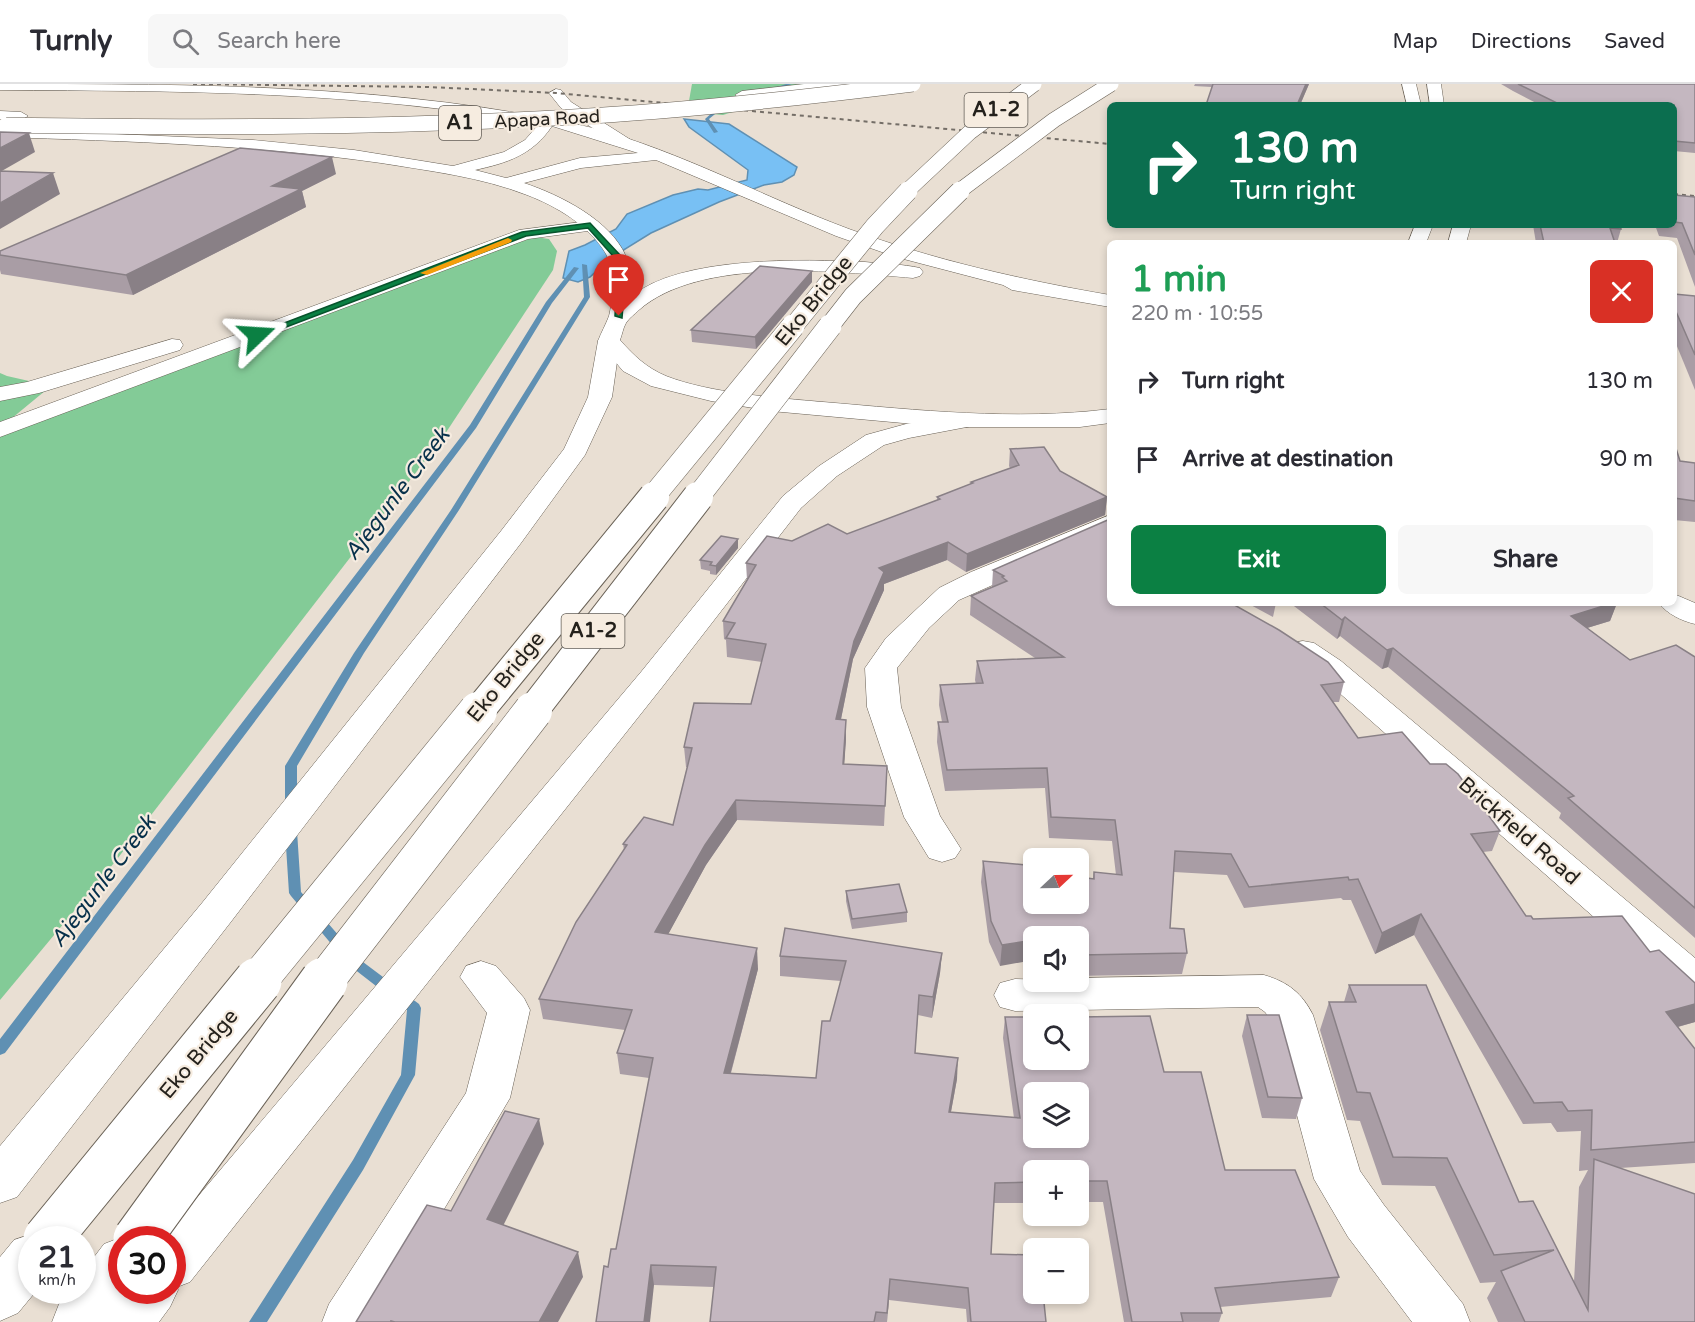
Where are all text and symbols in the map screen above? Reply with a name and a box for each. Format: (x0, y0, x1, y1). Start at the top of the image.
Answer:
search box (148, 14, 568, 68)
text: Turnly (30, 24, 112, 58)
icon: search (169, 25, 202, 58)
text: Search here (217, 28, 341, 54)
text: Map (1392, 29, 1438, 54)
text: Directions (1471, 29, 1571, 54)
text: Saved (1604, 29, 1665, 54)
road number: A1-2 (964, 93, 1028, 127)
street label: Apapa Road (493, 105, 601, 133)
road number: A1 (439, 106, 481, 140)
text: 130 m (1230, 123, 1359, 174)
icon: right (1131, 126, 1209, 204)
text: Turn right (1230, 174, 1356, 207)
street label: Eko Bridge (770, 251, 858, 351)
pin (593, 254, 644, 316)
text: 1 min (1131, 258, 1227, 301)
button: close (1590, 260, 1653, 323)
icon: arrive (602, 263, 635, 296)
text: 220 m · 10:55 (1131, 302, 1263, 326)
position arrow (225, 303, 289, 367)
icon: right (1131, 365, 1164, 398)
text: Turn right (1182, 368, 1284, 394)
text: 130 m (1586, 368, 1653, 394)
water label: Ajegunle Creek (339, 421, 456, 565)
icon: arrive (1131, 443, 1164, 476)
text: Arrive at destination (1182, 446, 1393, 472)
text: 90 m (1599, 446, 1653, 472)
button: Exit (1131, 525, 1386, 594)
button: Share (1398, 525, 1653, 594)
road number: A1-2 (562, 614, 624, 648)
street label: Eko Bridge (462, 627, 550, 727)
street label: Brickfield Road (1453, 772, 1585, 890)
water label: Ajegunle Creek (45, 808, 162, 952)
north arrow (1023, 848, 1089, 914)
map controls (1023, 848, 1089, 1304)
button: sound (1023, 926, 1089, 992)
street label: Eko Bridge (154, 1004, 244, 1104)
button: search (1023, 1004, 1089, 1070)
button: layers (1023, 1082, 1089, 1148)
button: + (1023, 1160, 1089, 1226)
speed limit sign: 30 (108, 1226, 186, 1304)
button: − (1023, 1238, 1089, 1304)
text: 21 (38, 1239, 76, 1276)
text: km/h (38, 1271, 76, 1289)

